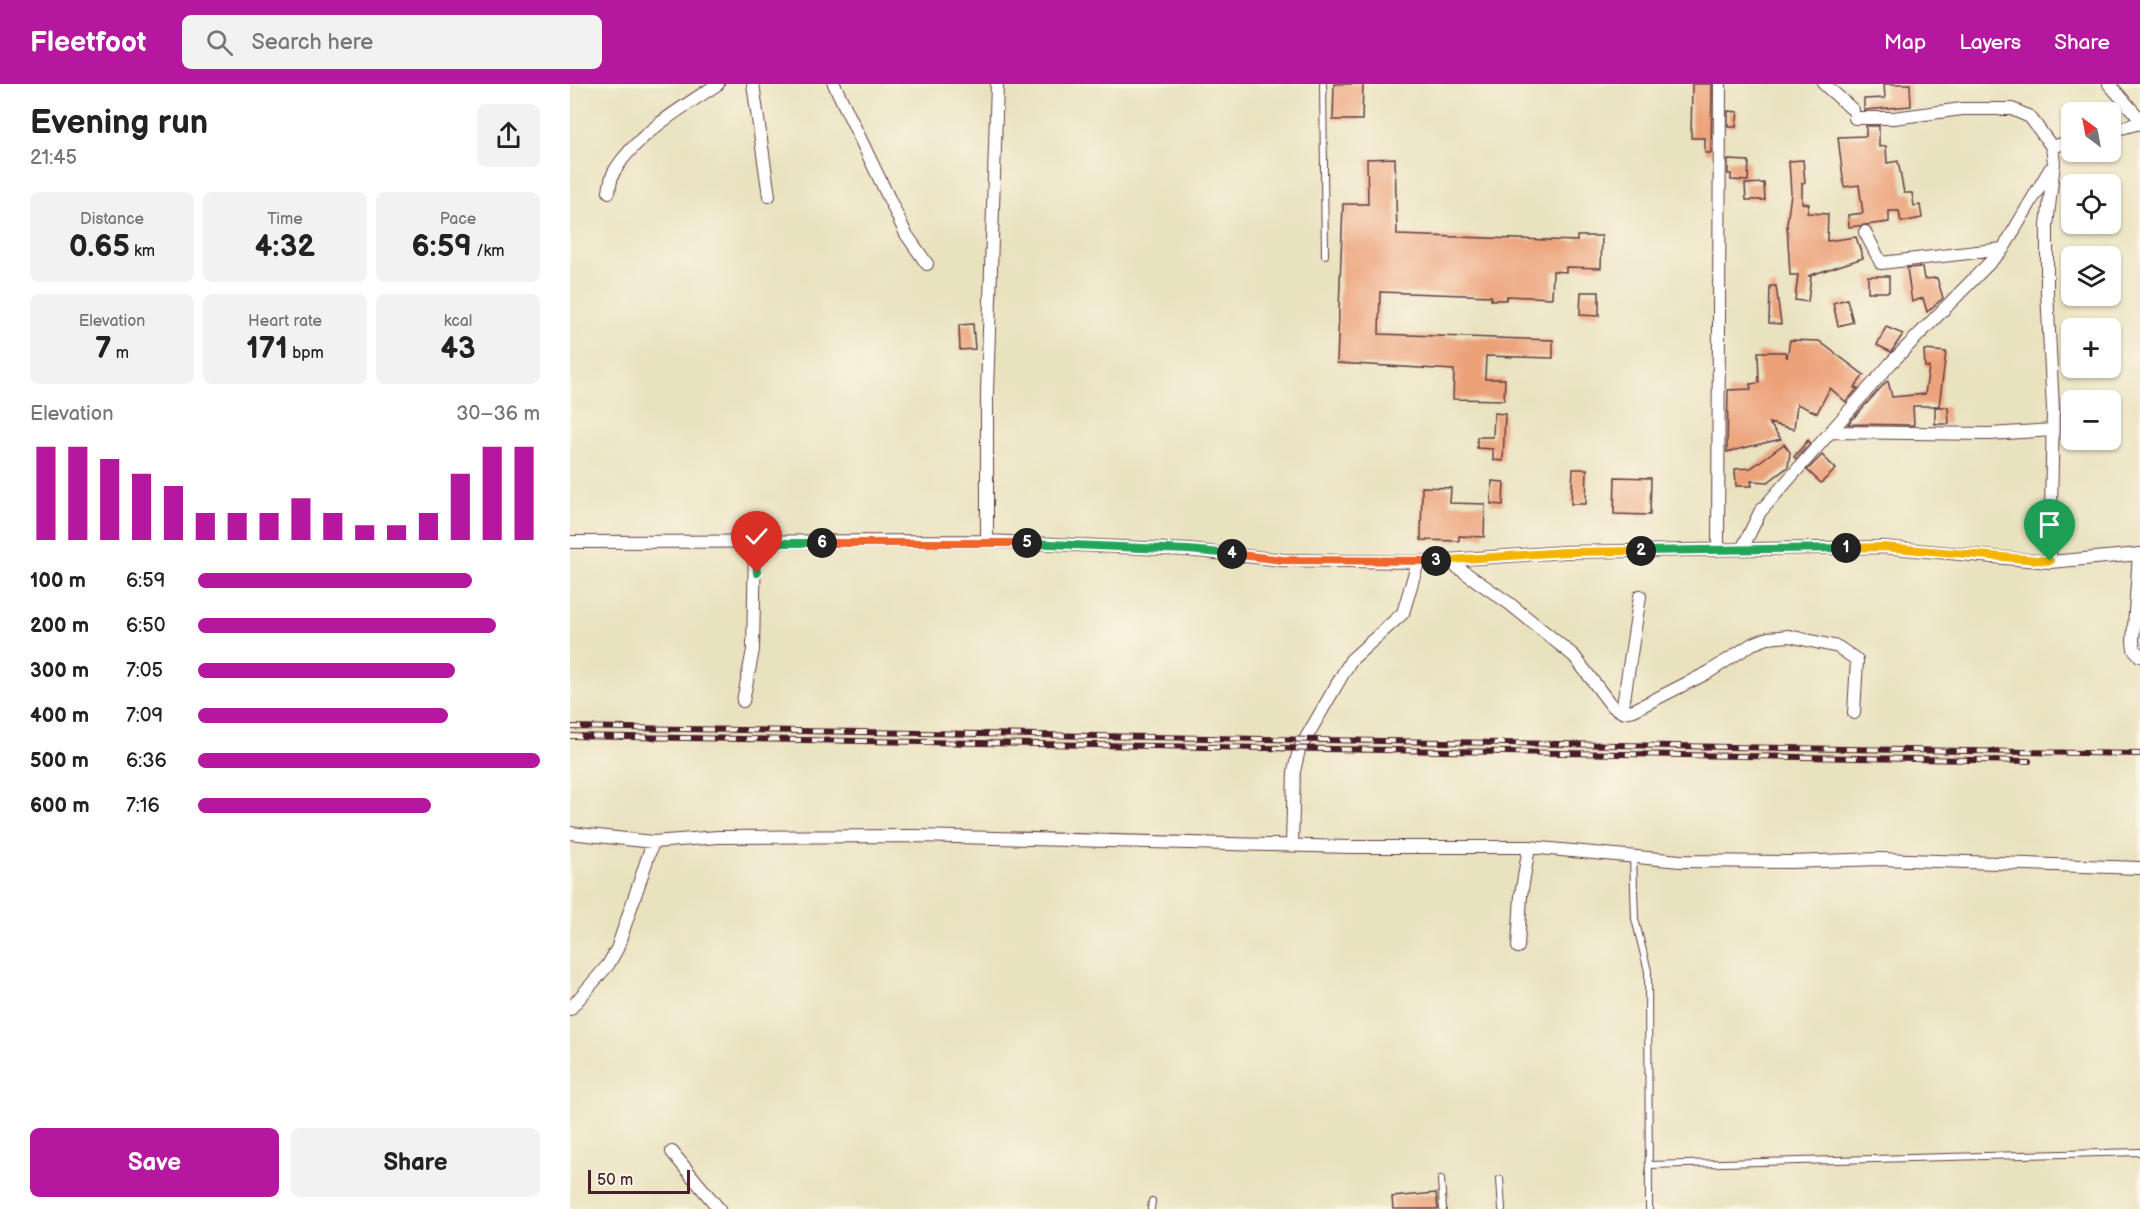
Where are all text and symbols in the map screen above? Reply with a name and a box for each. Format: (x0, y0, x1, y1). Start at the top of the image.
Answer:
search box (182, 15, 602, 69)
text: Fleetfoot (30, 26, 146, 59)
icon: search (203, 26, 236, 59)
text: Search here (251, 29, 373, 56)
text: Map (1884, 30, 1926, 55)
text: Layers (1959, 30, 2021, 55)
text: Share (2054, 30, 2110, 55)
north arrow (2061, 102, 2121, 162)
map controls (2061, 102, 2121, 450)
text: Evening run (30, 103, 208, 143)
button: share (477, 104, 540, 167)
text: 21:45 (30, 146, 77, 170)
button: locate (2061, 174, 2121, 234)
text: Distance (80, 210, 144, 229)
text: Time (267, 210, 303, 229)
text: Pace (440, 210, 476, 229)
text: 0.65 (69, 229, 130, 265)
text: 4:32 (255, 229, 315, 265)
text: 6:59 (412, 229, 472, 265)
text: km (130, 242, 155, 261)
text: /km (472, 242, 504, 261)
button: layers (2061, 246, 2121, 306)
text: Elevation (79, 312, 145, 331)
text: Heart rate (248, 312, 322, 331)
text: kcal (444, 312, 472, 331)
button: + (2061, 318, 2121, 378)
text: 7 (95, 331, 112, 367)
text: 171 (246, 331, 288, 367)
text: 43 (440, 331, 476, 367)
text: m (112, 344, 129, 363)
text: bpm (288, 344, 324, 363)
button: − (2061, 390, 2121, 450)
text: Elevation (30, 402, 113, 426)
text: 30–36 m (456, 402, 540, 426)
pin (2024, 499, 2075, 561)
icon: arrive (2033, 508, 2066, 541)
pin (731, 511, 782, 573)
icon: check (740, 520, 773, 553)
pin: 6 (807, 528, 837, 558)
pin: 5 (1012, 528, 1042, 558)
text: 6 (817, 533, 827, 552)
text: 5 (1022, 533, 1032, 552)
pin: 1 (1831, 533, 1861, 563)
pin: 2 (1626, 536, 1656, 566)
text: 1 (1843, 538, 1849, 557)
pin: 4 (1217, 539, 1247, 569)
text: 2 (1636, 541, 1646, 560)
text: 4 (1227, 544, 1237, 563)
pin: 3 (1421, 546, 1451, 576)
text: 3 (1431, 551, 1441, 570)
text: 100 m (30, 569, 86, 593)
text: 6:59 (126, 569, 165, 593)
text: 200 m (30, 614, 89, 638)
text: 6:50 (126, 614, 165, 638)
text: 300 m (30, 659, 89, 683)
text: 7:05 (126, 659, 163, 683)
text: 400 m (30, 704, 89, 728)
text: 7:09 (126, 704, 163, 728)
text: 500 m (30, 749, 89, 773)
text: 6:36 (126, 749, 167, 773)
text: 600 m (30, 794, 90, 818)
text: 7:16 (126, 794, 160, 818)
button: Save (30, 1128, 279, 1197)
button: Share (291, 1128, 540, 1197)
scale bar (588, 1167, 690, 1194)
text: 50 m (597, 1171, 633, 1190)

